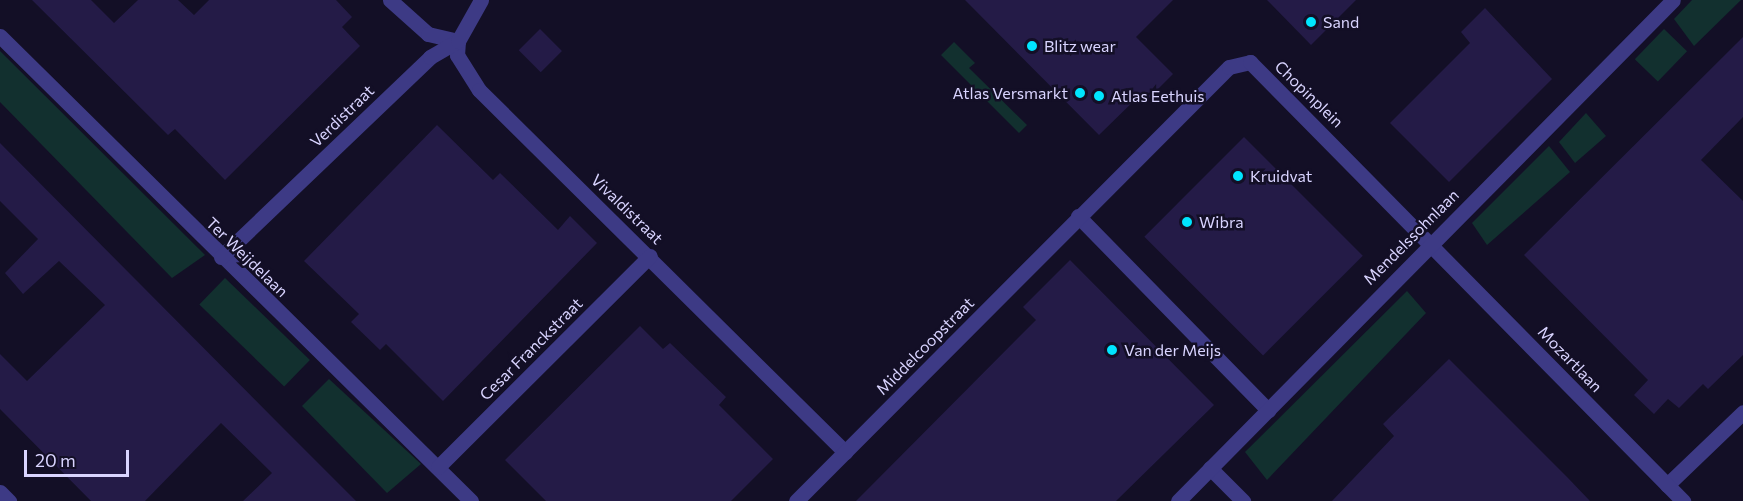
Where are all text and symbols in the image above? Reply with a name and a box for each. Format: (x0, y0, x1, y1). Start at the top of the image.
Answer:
place label: Sand (1323, 12, 1359, 32)
marker: Sand (1304, 15, 1318, 29)
place label: Blitz wear (1044, 36, 1116, 56)
marker: Blitz wear (1025, 39, 1039, 53)
street label: Chopinplein (1271, 57, 1347, 131)
street label: Verdistraat (306, 81, 378, 151)
place label: Atlas Versmarkt (953, 83, 1068, 103)
marker: Atlas Versmarkt (1073, 86, 1087, 100)
place label: Atlas Eethuis (1111, 86, 1205, 106)
marker: Atlas Eethuis (1092, 89, 1106, 103)
place label: Kruidvat (1250, 166, 1312, 186)
marker: Kruidvat (1231, 169, 1245, 183)
street label: Vivaldistraat (587, 170, 667, 248)
street label: Mendelssohnlaan (1359, 185, 1463, 289)
place label: Wibra (1199, 212, 1243, 232)
street label: Ter Weijdelaan (202, 213, 292, 301)
marker: Wibra (1180, 215, 1194, 229)
street label: Middelcoopstraat (872, 293, 978, 399)
street label: Cesar Franckstraat (476, 294, 586, 404)
street label: Mozartlaan (1534, 322, 1606, 396)
place label: Van der Meijs (1124, 340, 1221, 360)
marker: Van der Meijs (1105, 343, 1119, 357)
scale bar (27, 438, 132, 476)
text: 20 m (35, 449, 76, 471)

